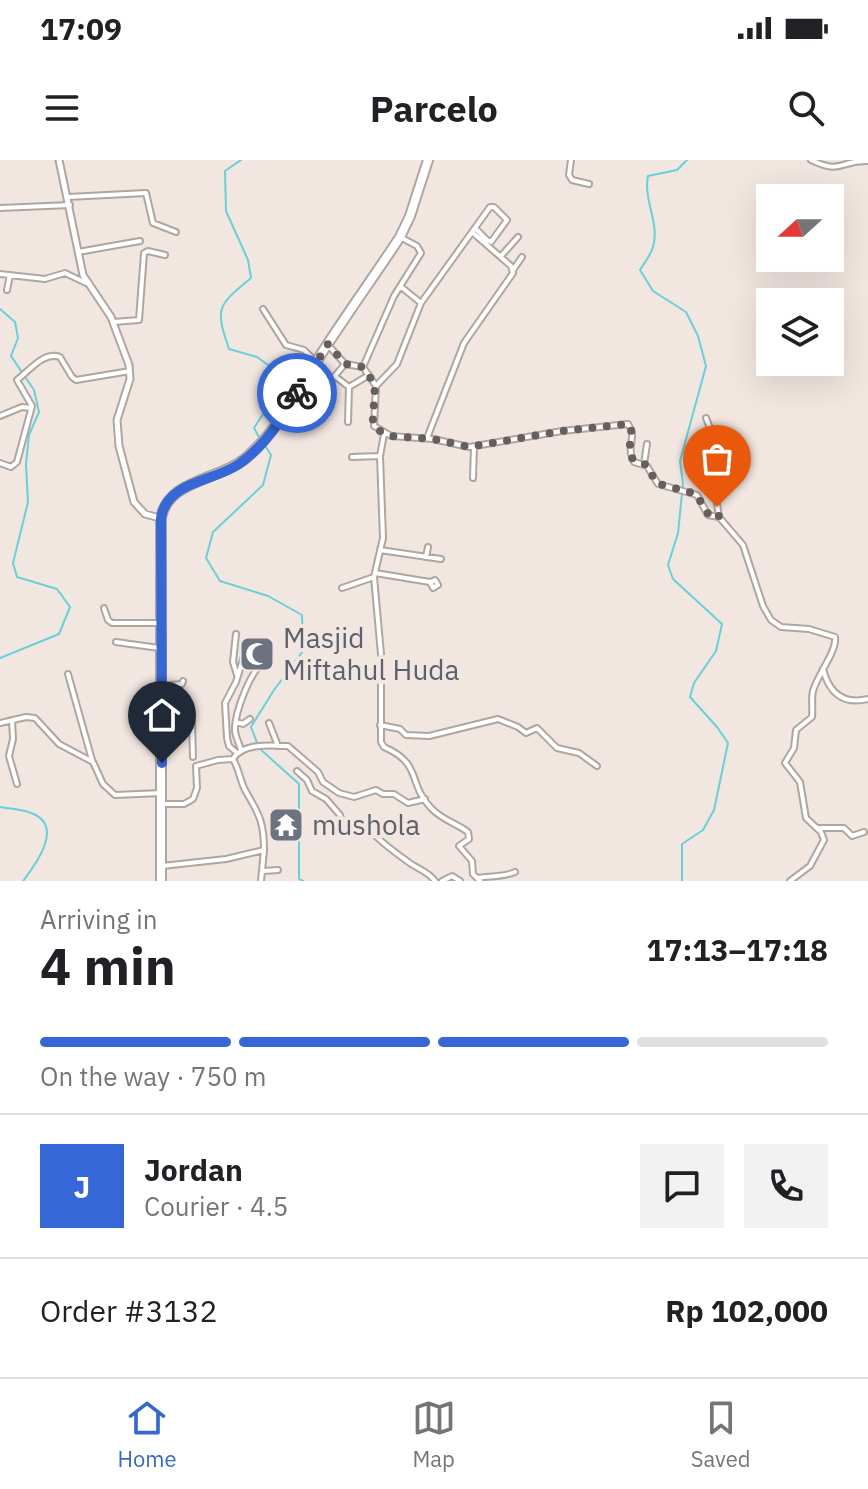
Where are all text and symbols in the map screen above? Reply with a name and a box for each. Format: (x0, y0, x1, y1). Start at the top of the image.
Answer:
text: 17:09 (40, 9, 122, 48)
text: Parcelo (370, 85, 498, 132)
icon: menu (40, 86, 84, 130)
icon: search (784, 86, 828, 130)
north arrow (756, 184, 844, 272)
map controls (756, 184, 844, 376)
button: layers (756, 288, 844, 376)
courier (257, 353, 337, 433)
icon: bike (275, 371, 319, 415)
pin (683, 425, 751, 507)
icon: bag (695, 437, 739, 481)
place label: Masjid Miftahul Huda (283, 619, 460, 688)
mosque icon: Masjid Miftahul Huda (238, 635, 276, 673)
pin (128, 681, 196, 763)
icon: home (140, 693, 184, 737)
temple icon: mushola (267, 806, 305, 844)
place label: mushola (312, 806, 420, 843)
text: Arriving in (40, 902, 157, 936)
text: 17:13–17:18 (647, 930, 828, 969)
text: 4 min (40, 932, 176, 999)
text: On the way · 750 m (40, 1059, 266, 1093)
button: chat (640, 1144, 724, 1228)
button: phone (744, 1144, 828, 1228)
text: Jordan (144, 1150, 243, 1189)
text: J (74, 1167, 90, 1206)
text: Courier · 4.5 (144, 1189, 288, 1223)
text: Order #3132 (40, 1291, 217, 1330)
text: Rp 102,000 (665, 1291, 828, 1330)
tab: Home (117, 1396, 177, 1473)
tab: Map (412, 1396, 456, 1473)
tab: Saved (691, 1396, 750, 1473)

